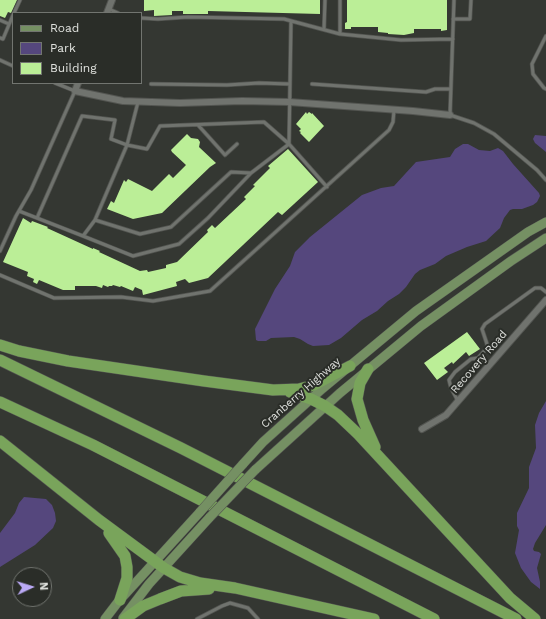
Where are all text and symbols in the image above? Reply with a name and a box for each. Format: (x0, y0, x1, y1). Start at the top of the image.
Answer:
legend (12, 12, 142, 84)
text: Road (50, 21, 79, 35)
text: Park (50, 41, 76, 55)
text: Building (50, 61, 97, 75)
street label: Recovery Road (448, 328, 510, 396)
street label: Cranberry Highway (259, 355, 343, 431)
north arrow (12, 567, 52, 607)
text: N (37, 582, 50, 591)

